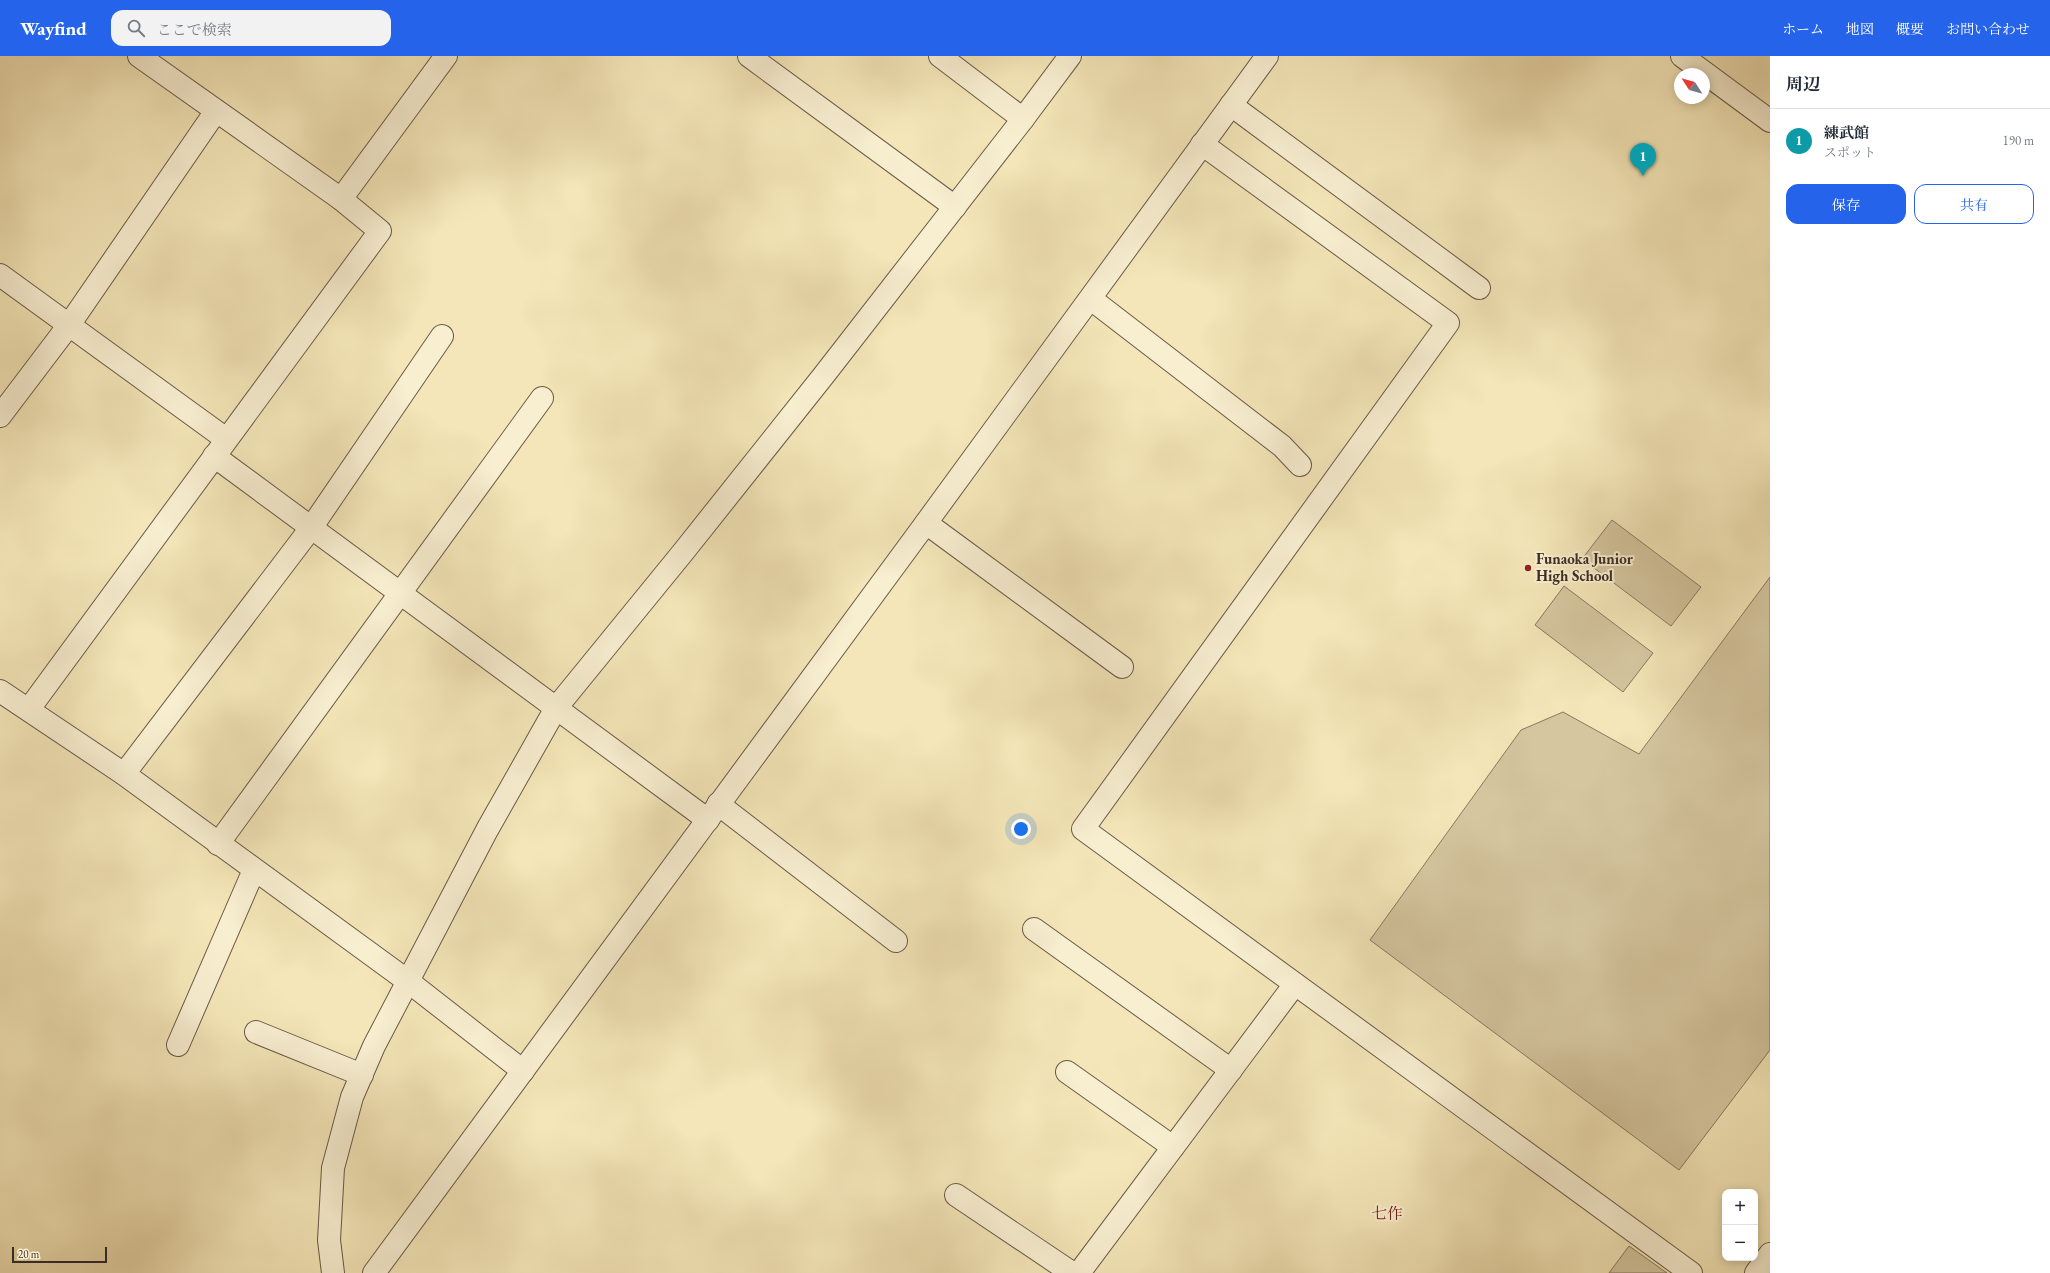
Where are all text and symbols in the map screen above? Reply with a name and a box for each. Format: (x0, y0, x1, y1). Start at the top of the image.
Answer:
search box (111, 10, 391, 46)
text: Wayfind (20, 16, 87, 41)
icon: search (125, 17, 147, 39)
text: ここで検索 (157, 20, 232, 39)
text: ホーム (1782, 20, 1824, 38)
text: 地図 (1846, 20, 1874, 38)
text: 概要 (1896, 20, 1924, 38)
text: お問い合わせ (1946, 20, 2030, 38)
north arrow (1674, 68, 1710, 104)
text: 周辺 (1786, 73, 1820, 95)
text: 練武館 (1824, 123, 1869, 142)
text: 1 (1796, 132, 1802, 149)
text: 190 m (2003, 132, 2034, 149)
pin: 1 (1630, 143, 1656, 176)
text: スポット (1824, 144, 1876, 161)
button: 保存 (1786, 184, 1906, 224)
button: 共有 (1914, 184, 2034, 224)
place label: Funaoka Junior High School (1536, 549, 1634, 585)
marker: Funaoka Junior High School (1523, 563, 1533, 573)
your location (1011, 819, 1031, 839)
map controls (1722, 1189, 1758, 1261)
button: + (1722, 1189, 1758, 1225)
district label: 七作 (1371, 1203, 1403, 1224)
button: − (1722, 1225, 1758, 1261)
scale bar (12, 1245, 107, 1264)
text: 20 m (18, 1247, 39, 1261)

